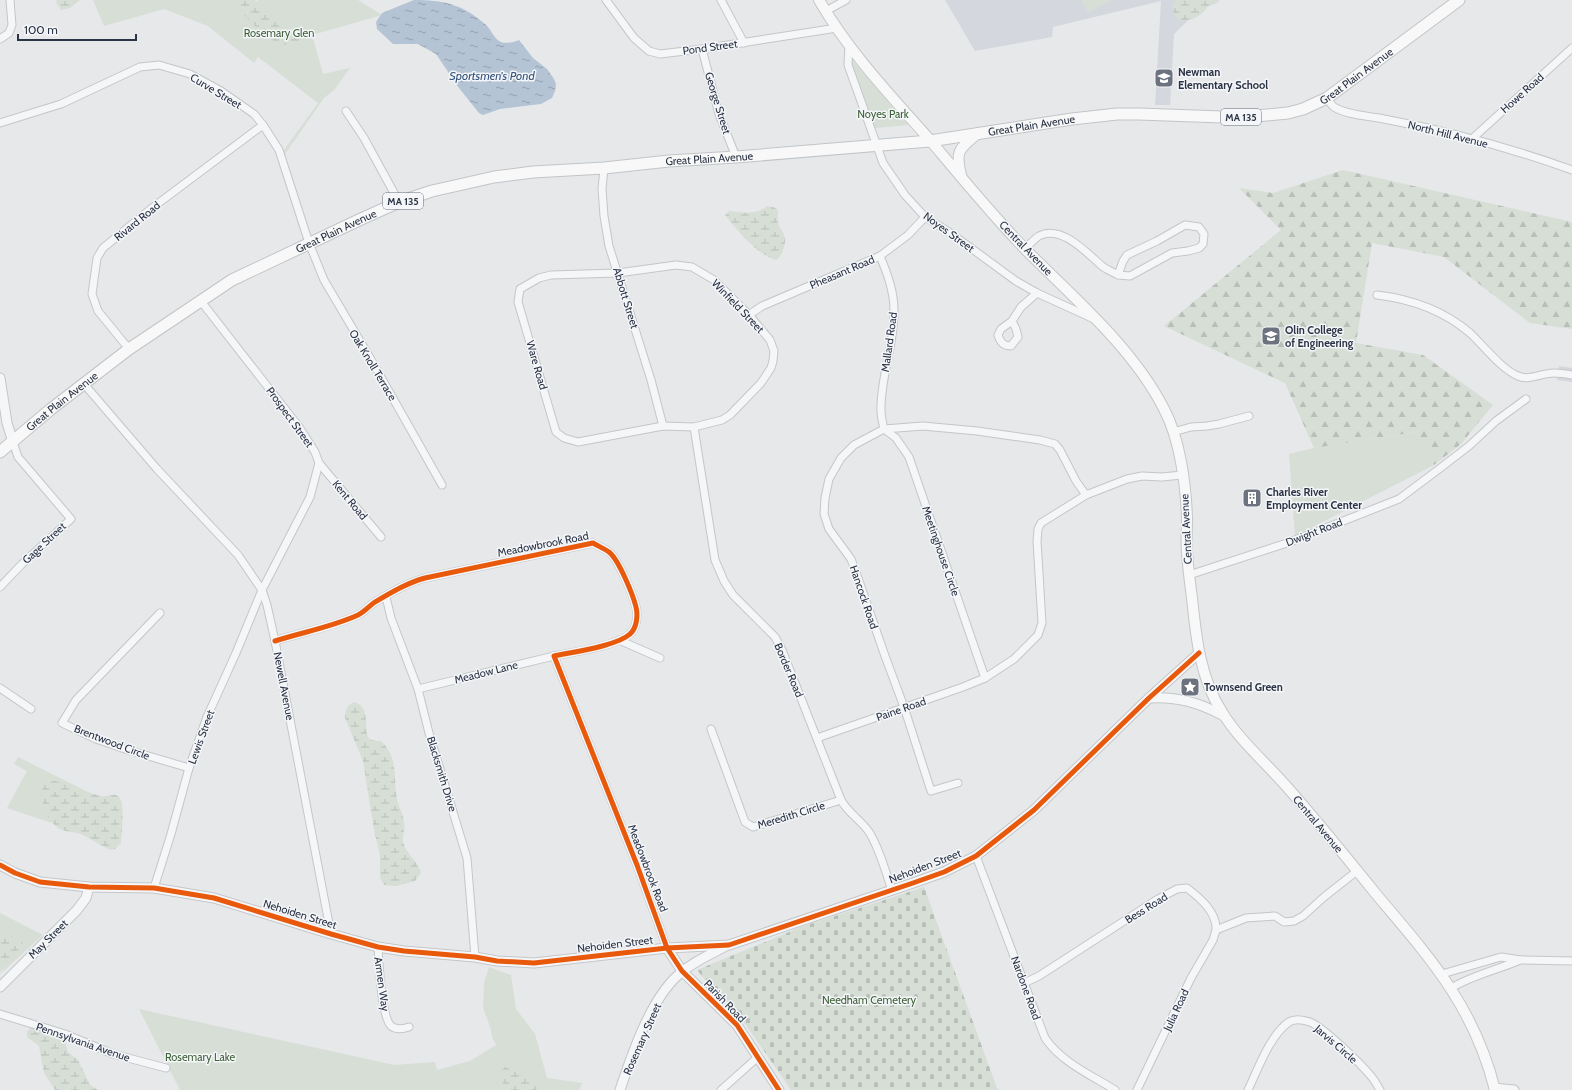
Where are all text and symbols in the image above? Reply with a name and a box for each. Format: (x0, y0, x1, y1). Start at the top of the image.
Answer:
scale bar (18, 16, 136, 42)
text: 100 m (24, 22, 58, 37)
park label: Rosemary Glen (244, 26, 314, 40)
street label: Pond Street (682, 36, 739, 58)
street label: Great Plain Avenue (1317, 44, 1396, 107)
place label: Newman Elementary School (1178, 65, 1268, 92)
school or university icon: Newman Elementary School (1153, 67, 1175, 89)
water label: Sportsmen's Pond (449, 68, 535, 83)
street label: Curve Street (188, 70, 245, 112)
street label: George Street (702, 70, 734, 136)
street label: Howe Road (1497, 70, 1547, 116)
park label: Noyes Park (857, 107, 909, 121)
road number: MA 135 (1221, 109, 1261, 125)
street label: Great Plain Avenue (987, 112, 1076, 139)
street label: North Hill Avenue (1407, 117, 1490, 151)
street label: Great Plain Avenue (665, 149, 754, 168)
road number: MA 135 (383, 193, 423, 209)
street label: Rivard Road (111, 198, 163, 244)
street label: Great Plain Avenue (293, 206, 379, 256)
street label: Noyes Street (921, 209, 978, 255)
street label: Central Avenue (996, 218, 1056, 279)
street label: Pheasant Road (807, 252, 877, 292)
street label: Abbott Street (610, 266, 642, 331)
street label: Winfield Street (709, 276, 767, 336)
street label: Mallard Road (878, 311, 900, 373)
place label: Olin College of Engineering (1285, 323, 1354, 350)
school or university icon: Olin College of Engineering (1260, 325, 1282, 347)
street label: Oak Knoll Terrace (346, 327, 400, 403)
street label: Ware Road (523, 339, 551, 391)
street label: Great Plain Avenue (23, 368, 101, 434)
street label: Prospect Street (263, 384, 317, 450)
street label: Kent Road (329, 477, 371, 523)
place label: Charles River Employment Center (1266, 485, 1362, 512)
building icon: Charles River Employment Center (1241, 487, 1263, 509)
street label: Central Avenue (1177, 493, 1195, 565)
street label: Meetinghouse Circle (919, 504, 963, 598)
street label: Dwight Road (1284, 515, 1344, 549)
street label: Gage Street (19, 519, 69, 567)
street label: Meadowbrook Road (496, 528, 590, 560)
street label: Hancock Road (847, 563, 881, 631)
street label: Border Road (771, 641, 807, 699)
street label: Newell Avenue (271, 651, 298, 722)
street label: Meadow Lane (453, 657, 520, 687)
place icon: Townsend Green (1179, 676, 1201, 698)
place label: Townsend Green (1204, 680, 1283, 694)
street label: Paine Road (874, 694, 928, 724)
street label: Lewis Street (185, 708, 217, 766)
street label: Brentwood Circle (72, 721, 152, 763)
street label: Blacksmith Drive (424, 735, 460, 814)
street label: Central Avenue (1290, 792, 1346, 856)
street label: Meredith Circle (756, 798, 827, 832)
street label: Meadowbrook Road (625, 822, 671, 914)
street label: Nehoiden Street (887, 846, 963, 886)
street label: Bess Road (1122, 889, 1170, 927)
street label: Nehoiden Street (262, 896, 339, 932)
street label: May Street (25, 916, 71, 962)
street label: Nehoiden Street (576, 932, 654, 956)
street label: Nardone Road (1008, 954, 1044, 1022)
street label: Armen Way (371, 956, 393, 1013)
street label: Parish Road (701, 977, 749, 1025)
street label: Julia Road (1160, 987, 1192, 1034)
park label: Needham Cemetery (822, 993, 917, 1007)
street label: Rosemary Street (620, 1001, 664, 1077)
street label: Pennsylvania Avenue (34, 1019, 132, 1065)
street label: Jarvis Circle (1311, 1021, 1361, 1067)
park label: Rosemary Lake (165, 1050, 235, 1064)

